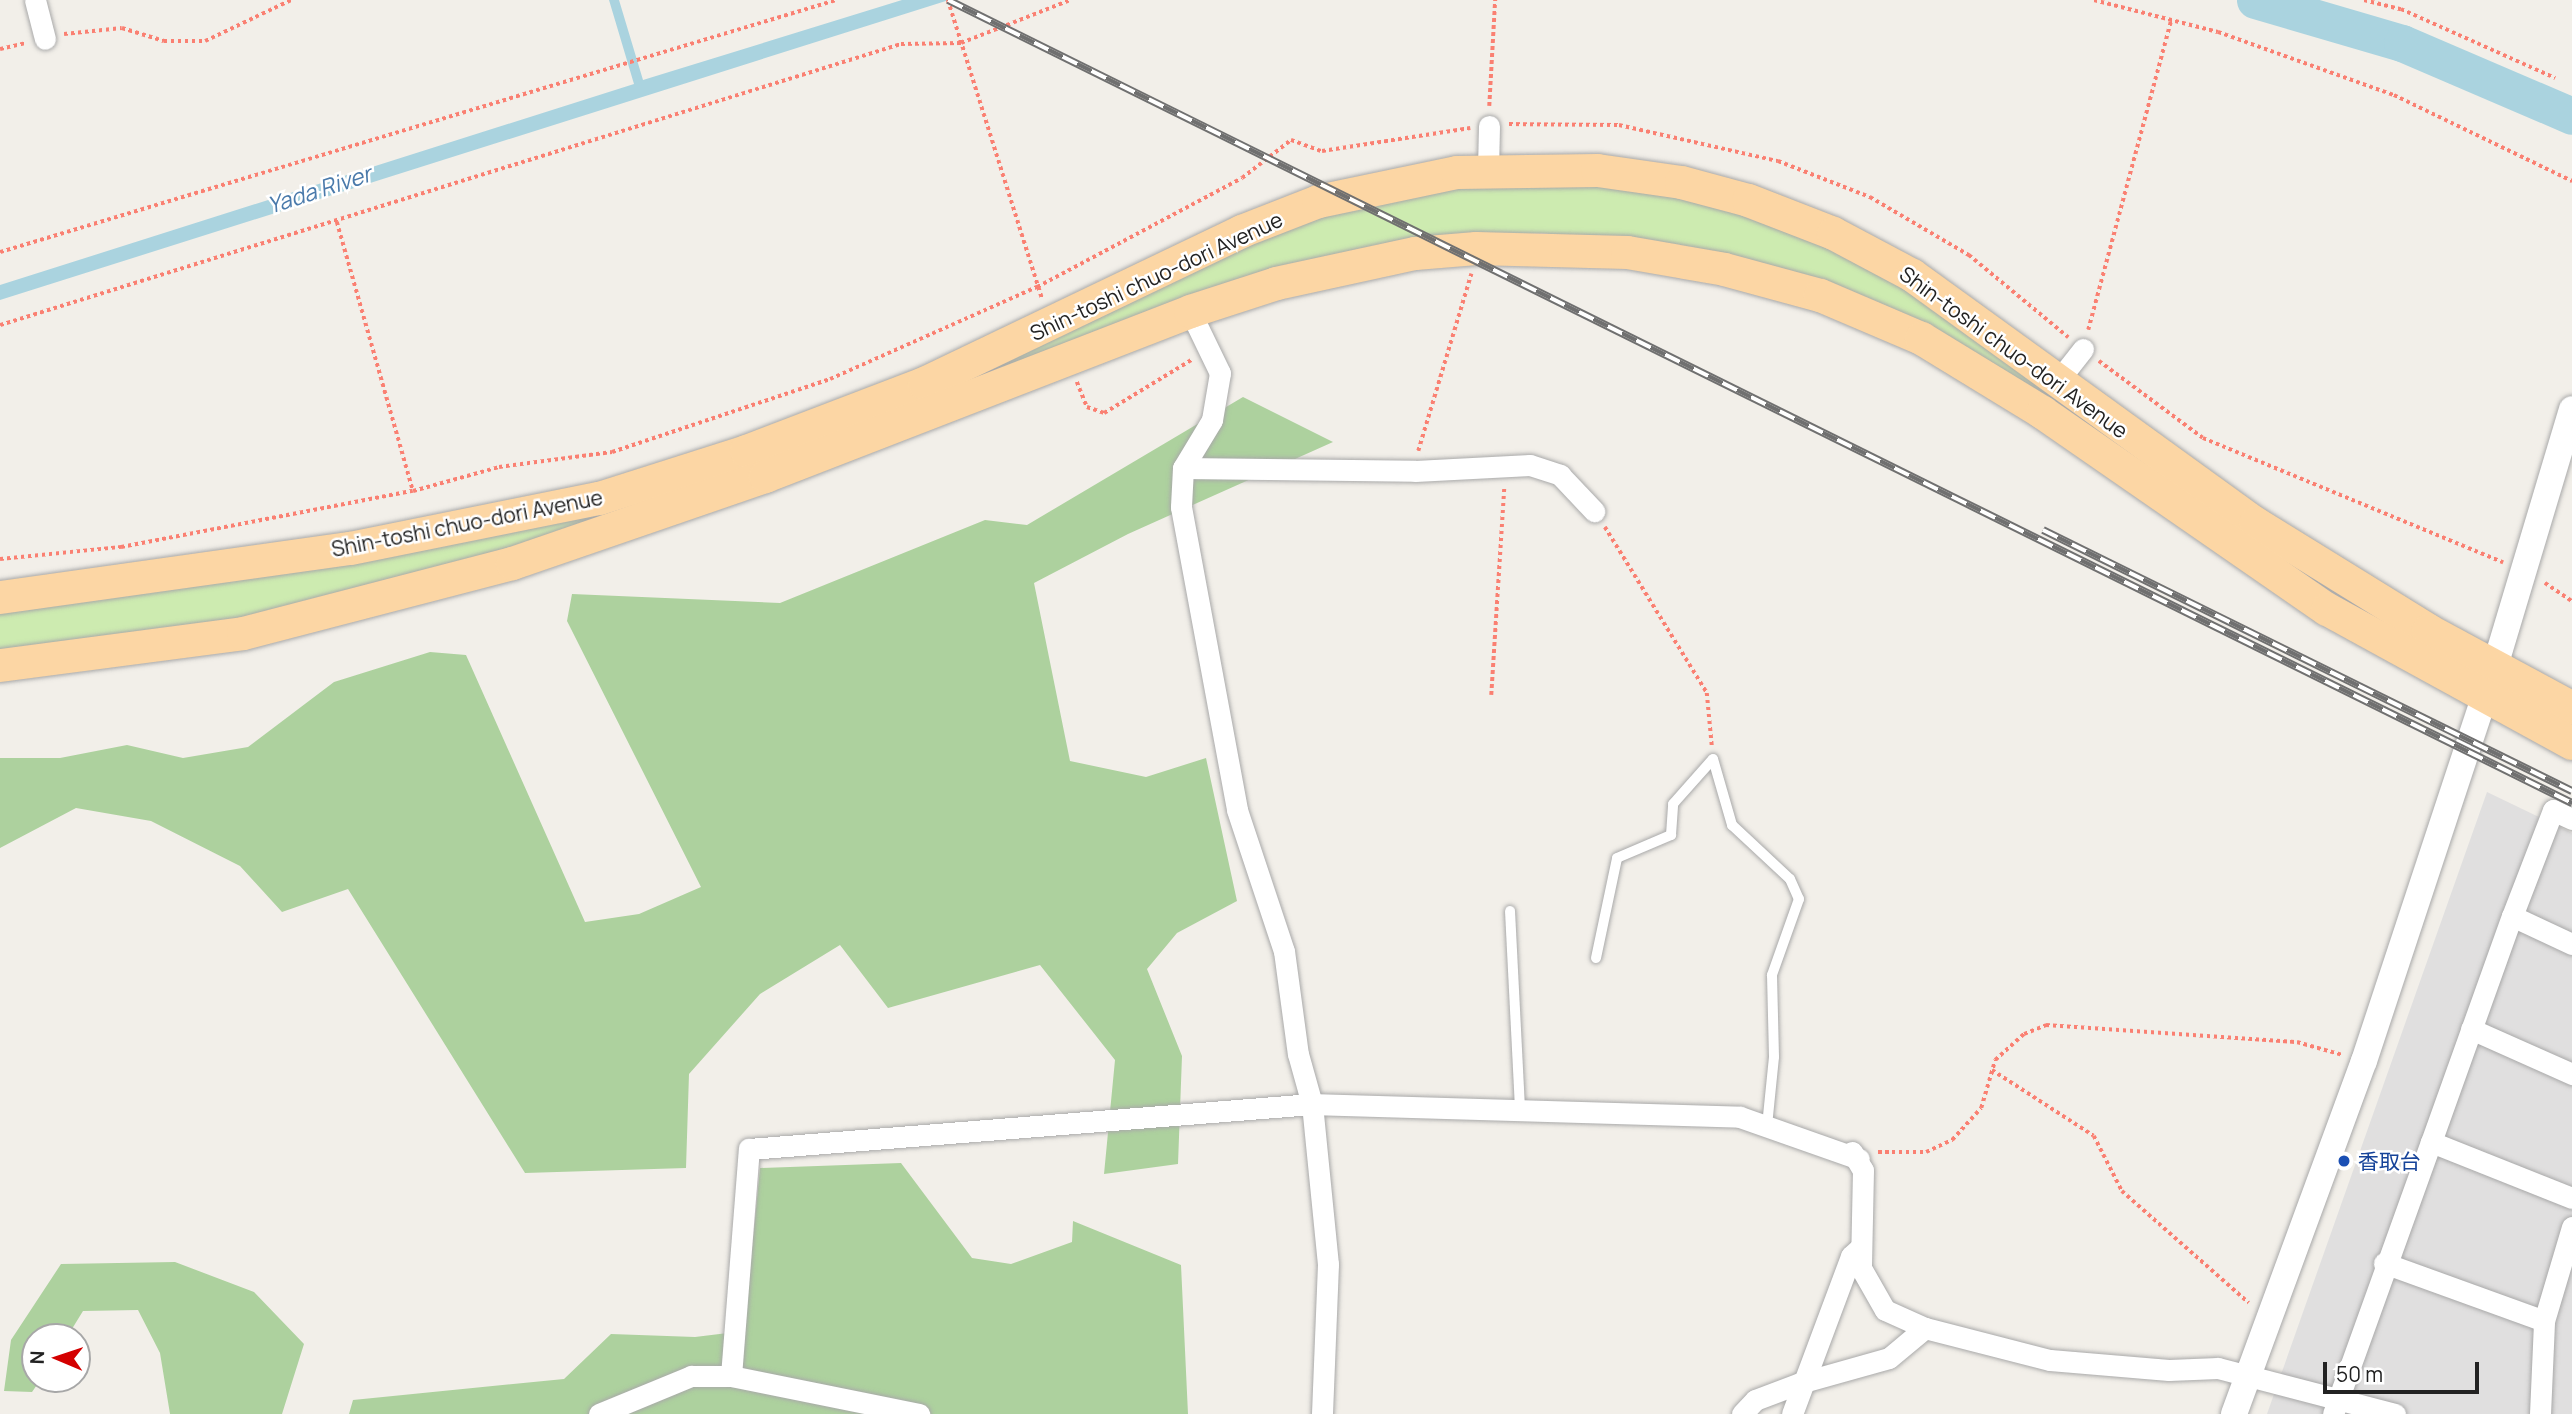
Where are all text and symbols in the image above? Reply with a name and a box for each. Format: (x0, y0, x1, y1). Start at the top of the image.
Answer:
water label: Yada River (264, 159, 374, 219)
street label: Shin-toshi chuo-dori Avenue (1026, 206, 1286, 346)
street label: Shin-toshi chuo-dori Avenue (1895, 261, 2133, 443)
street label: Shin-toshi chuo-dori Avenue (329, 484, 605, 562)
place label: 香取台 (2358, 1148, 2421, 1174)
marker: 香取台 (2336, 1153, 2352, 1169)
north arrow (21, 1323, 91, 1393)
scale bar (2327, 1348, 2483, 1392)
text: N (24, 1350, 50, 1365)
text: 50 m (2336, 1360, 2383, 1388)

